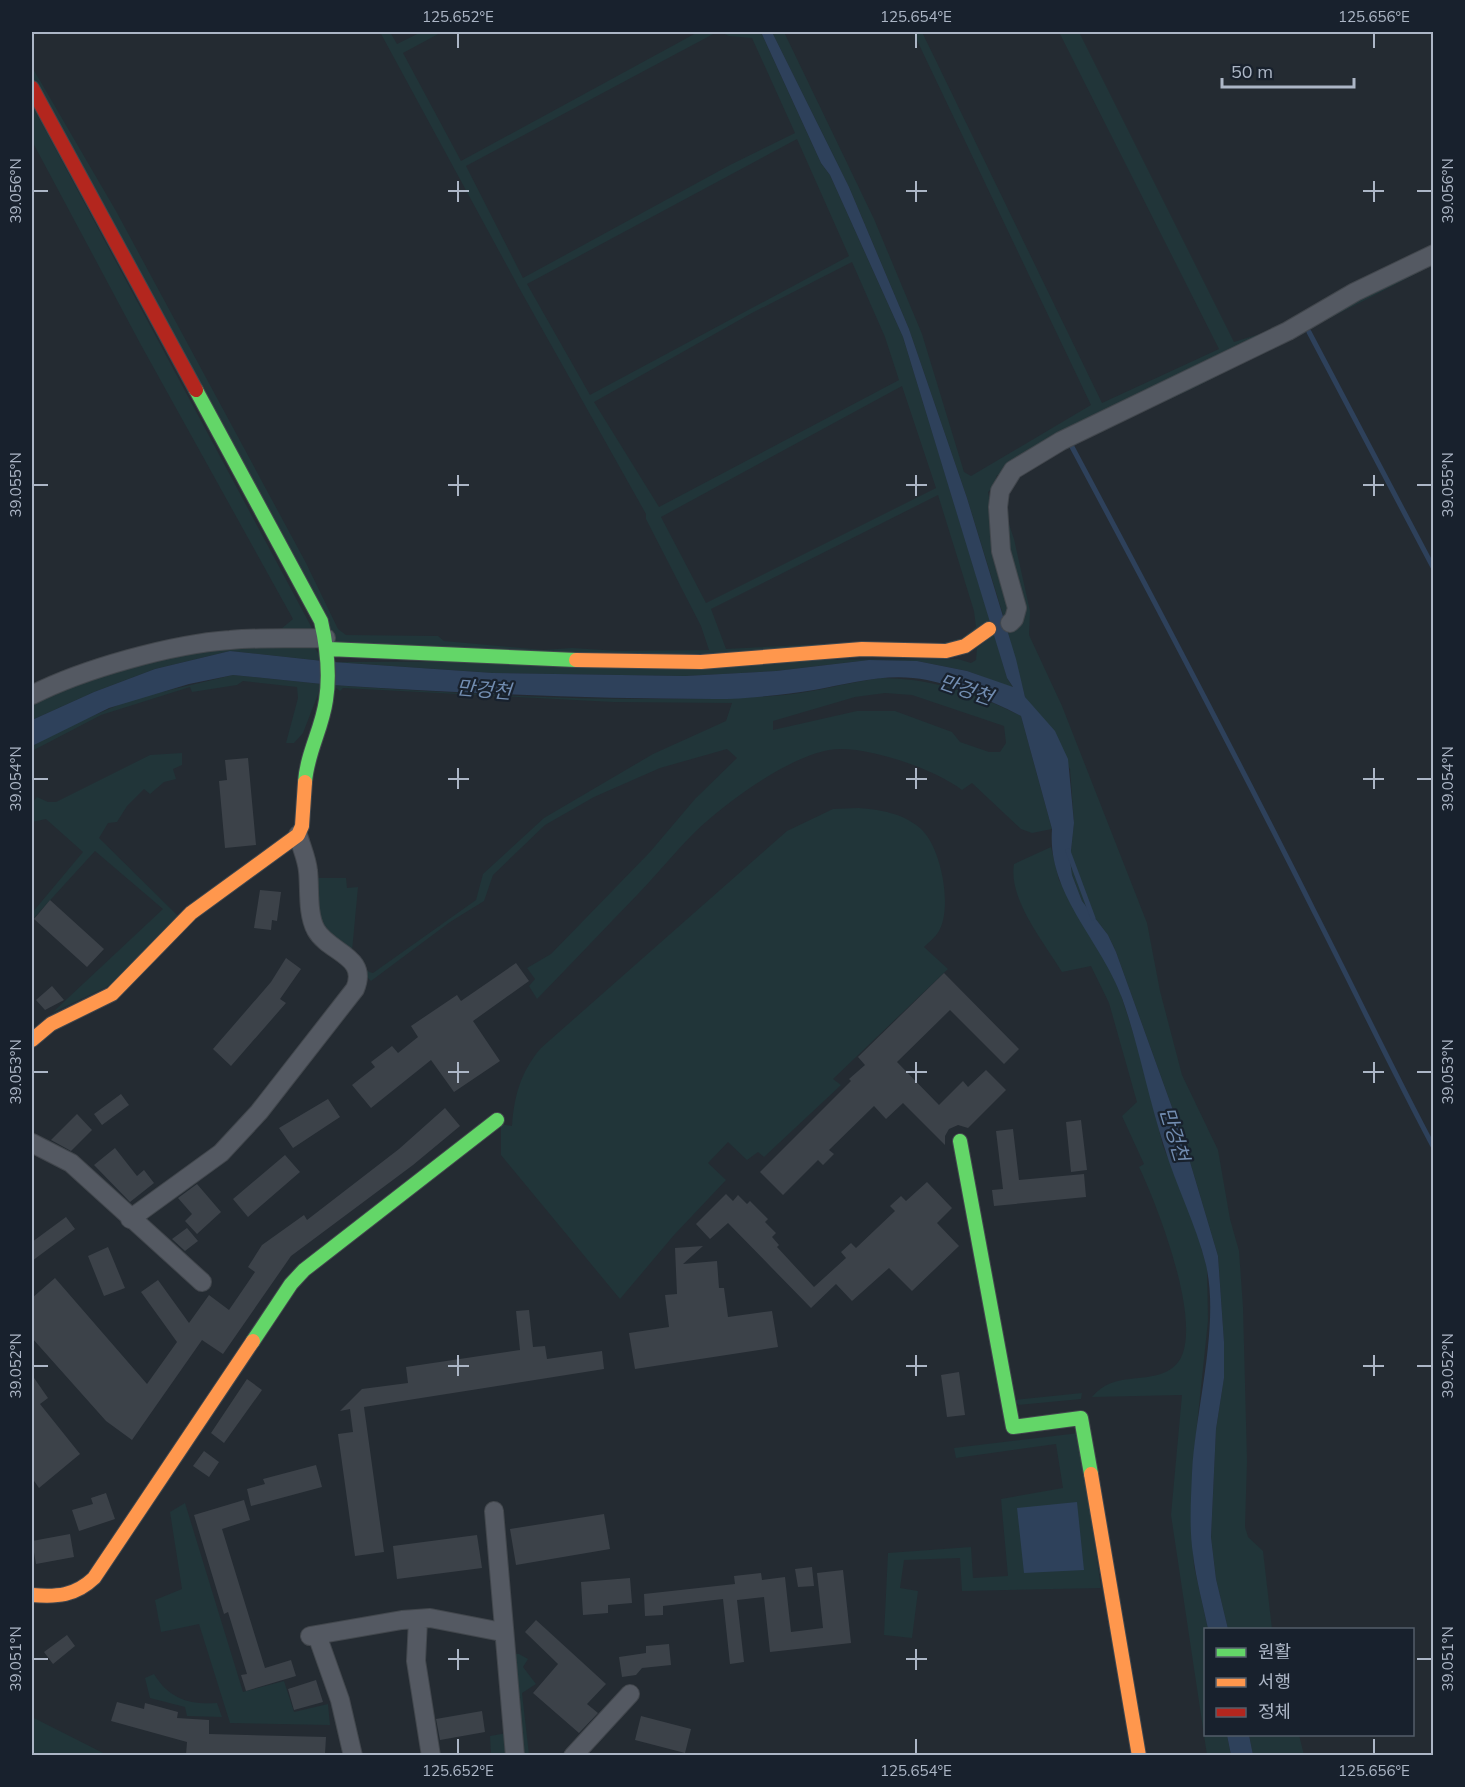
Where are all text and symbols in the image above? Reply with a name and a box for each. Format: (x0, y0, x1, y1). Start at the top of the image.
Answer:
text: 125.652°E (422, 7, 494, 26)
text: 125.654°E (880, 7, 952, 26)
text: 125.656°E (1338, 7, 1410, 26)
scale bar (1222, 51, 1354, 89)
text: 50 m (1231, 60, 1273, 83)
text: 39.056°N (6, 158, 25, 224)
text: 39.056°N (1438, 158, 1457, 224)
text: 39.055°N (6, 452, 25, 518)
text: 39.055°N (1438, 452, 1457, 518)
water label: 만겅천 (936, 668, 999, 711)
water label: 만겅천 (455, 674, 515, 704)
text: 39.054°N (6, 746, 25, 812)
text: 39.054°N (1438, 746, 1457, 812)
text: 39.053°N (6, 1039, 25, 1105)
text: 39.053°N (1438, 1039, 1457, 1105)
water label: 만겅천 (1155, 1104, 1196, 1167)
text: 39.052°N (6, 1333, 25, 1399)
text: 39.052°N (1438, 1333, 1457, 1399)
text: 39.051°N (6, 1626, 25, 1692)
text: 39.051°N (1438, 1626, 1457, 1692)
legend (1204, 1628, 1414, 1736)
text: 원활 (1258, 1640, 1291, 1663)
text: 서행 (1258, 1670, 1291, 1693)
text: 정체 (1258, 1700, 1291, 1723)
text: 125.652°E (422, 1761, 494, 1780)
text: 125.654°E (880, 1761, 952, 1780)
text: 125.656°E (1338, 1761, 1410, 1780)

